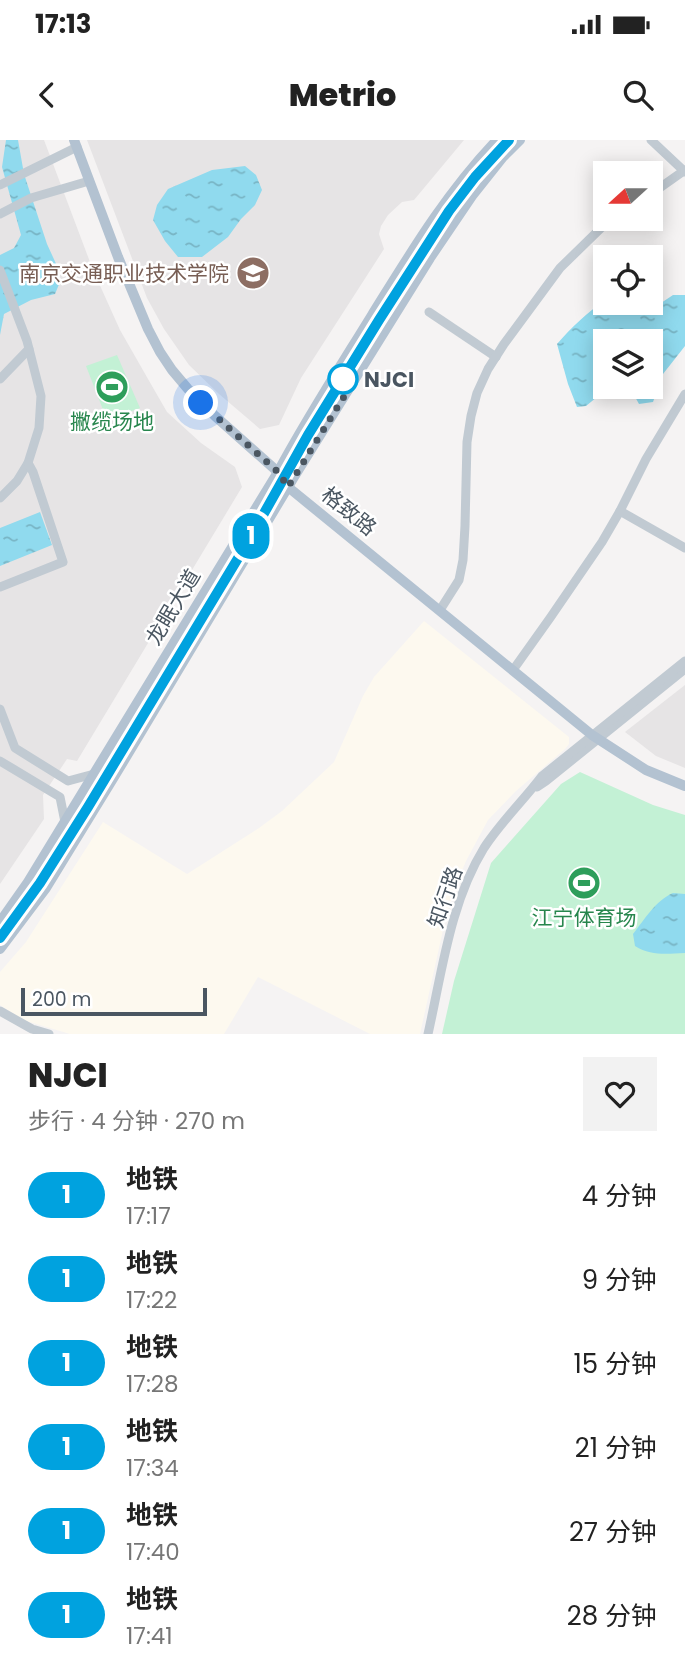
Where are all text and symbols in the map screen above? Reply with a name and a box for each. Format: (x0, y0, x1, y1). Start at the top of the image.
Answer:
text: 17:13 (35, 6, 92, 42)
text: Metrio (289, 72, 396, 117)
icon: back (28, 76, 66, 114)
icon: search (619, 76, 657, 114)
north arrow (593, 161, 663, 231)
map controls (593, 161, 663, 399)
button: locate (593, 245, 663, 315)
school or university icon: 南京交通职业技术学院 (234, 254, 272, 292)
place label: 南京交通职业技术学院 (19, 259, 229, 288)
button: layers (593, 329, 663, 399)
marker: NJCI (328, 364, 358, 394)
place label: NJCI (364, 365, 414, 394)
sports icon: 撇缆场地 (93, 368, 131, 406)
your location (183, 385, 218, 420)
place label: 撇缆场地 (70, 407, 154, 436)
street label: 格致路 (315, 480, 383, 542)
line badge: 1 (228, 513, 274, 559)
text: 1 (246, 519, 256, 552)
street label: 龙眠大道 (139, 564, 207, 650)
street label: 知行路 (421, 862, 469, 932)
sports icon: 江宁体育场 (565, 864, 603, 902)
place label: 江宁体育场 (532, 903, 637, 932)
scale bar (21, 985, 206, 1017)
text: 200 m (32, 986, 91, 1013)
text: NJCI (28, 1052, 108, 1099)
button: heart (583, 1057, 657, 1131)
text: 步行 · 4 分钟 · 270 m (28, 1105, 245, 1137)
text: 地铁 (126, 1161, 178, 1197)
text: 1 (62, 1178, 71, 1211)
text: 4 分钟 (582, 1178, 657, 1214)
text: 17:17 (126, 1200, 171, 1232)
text: 地铁 (126, 1245, 178, 1281)
text: 1 (62, 1262, 71, 1295)
text: 9 分钟 (582, 1262, 657, 1298)
text: 17:22 (126, 1284, 177, 1316)
text: 地铁 (126, 1329, 178, 1365)
text: 1 (62, 1346, 71, 1379)
text: 15 分钟 (573, 1346, 657, 1382)
text: 17:28 (126, 1368, 179, 1400)
text: 地铁 (126, 1413, 178, 1449)
text: 1 (62, 1430, 71, 1463)
text: 21 分钟 (575, 1430, 657, 1466)
text: 17:34 (126, 1452, 179, 1484)
text: 地铁 (126, 1497, 178, 1533)
text: 1 (62, 1514, 71, 1547)
text: 27 分钟 (569, 1514, 657, 1550)
text: 17:40 (126, 1536, 180, 1568)
text: 地铁 (126, 1581, 178, 1617)
text: 1 (62, 1598, 71, 1631)
text: 28 分钟 (567, 1598, 657, 1634)
text: 17:41 (126, 1620, 173, 1652)

